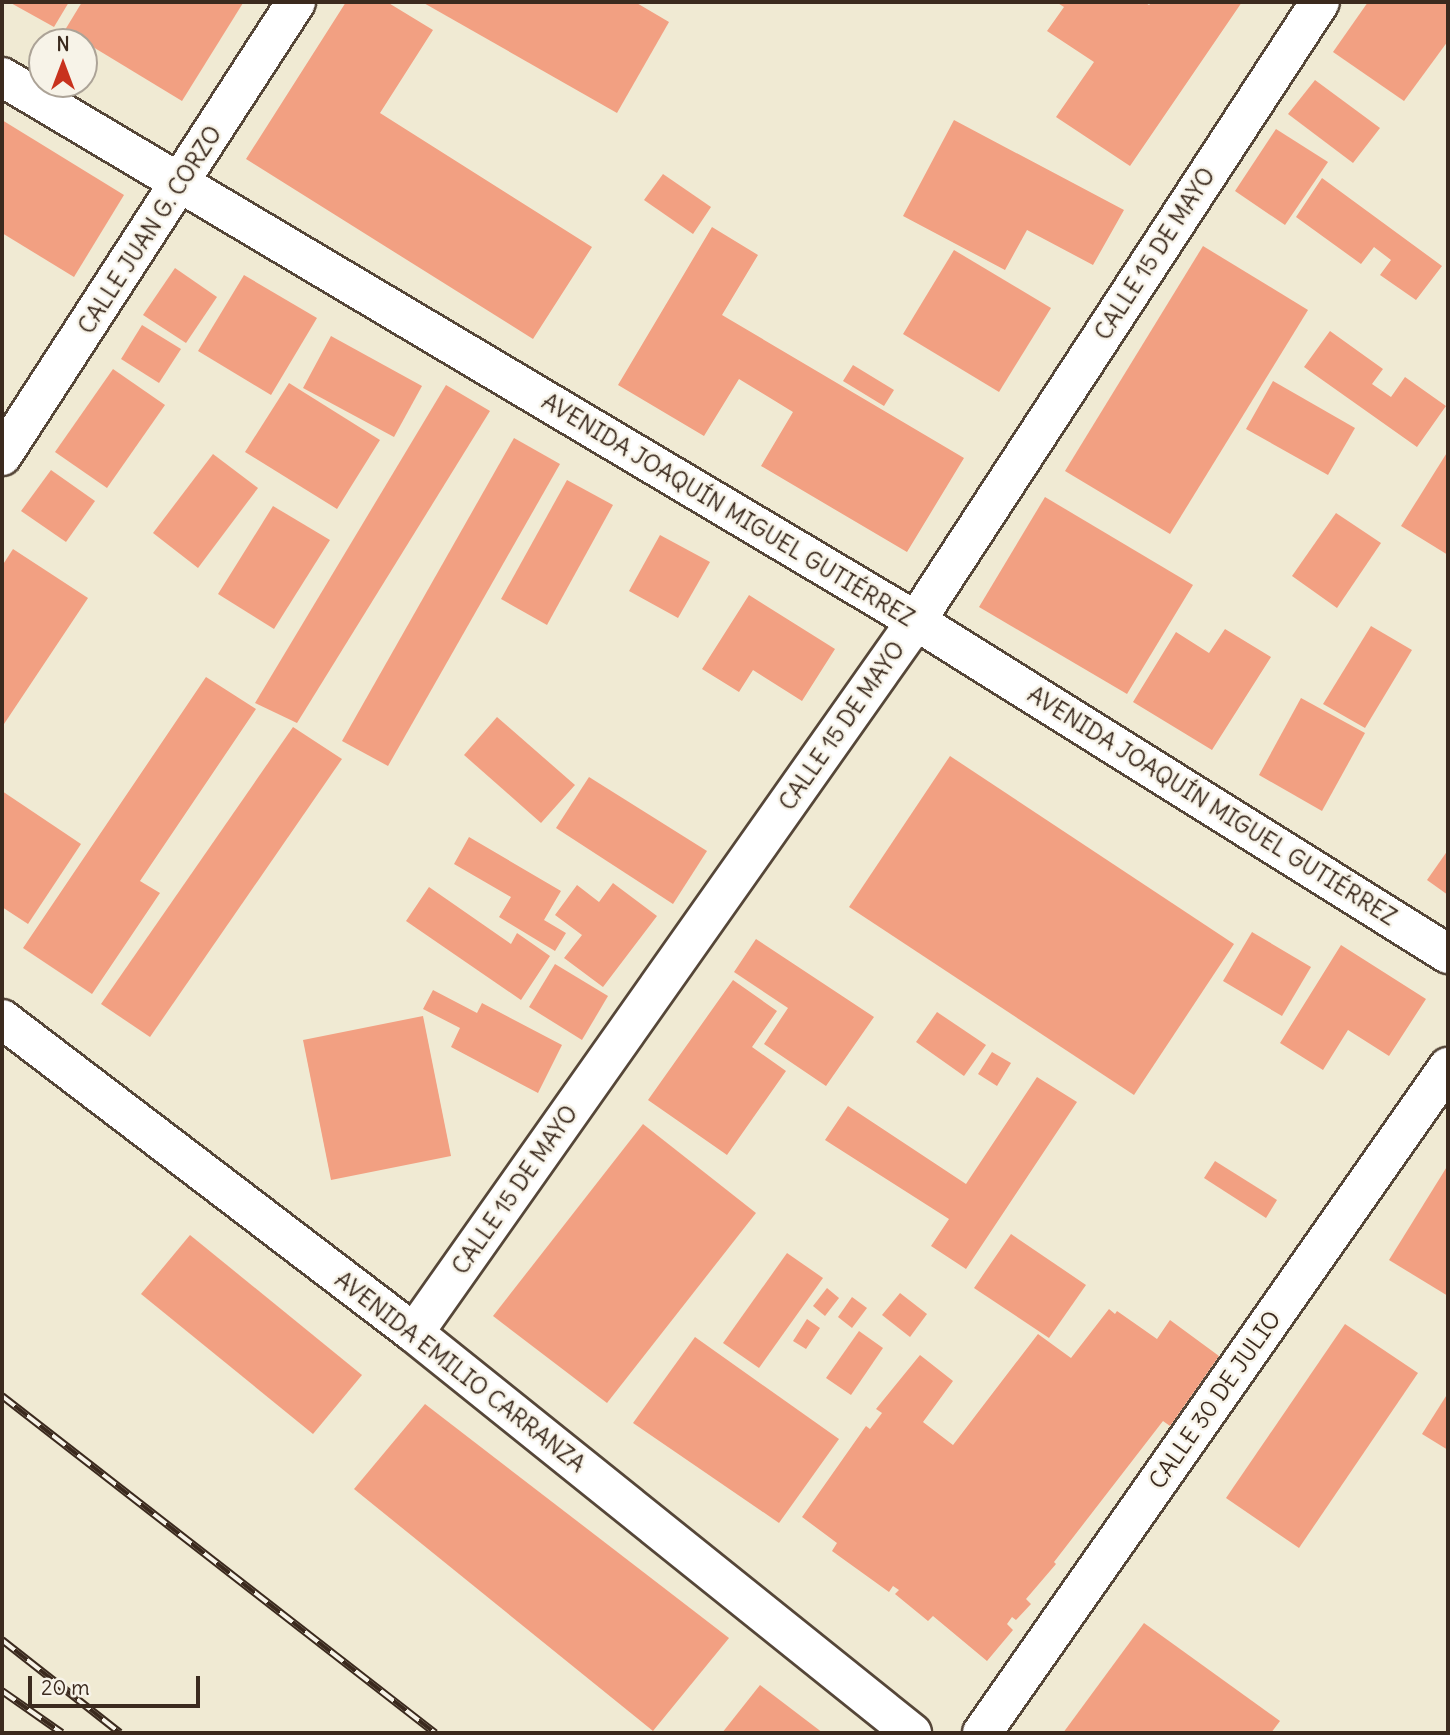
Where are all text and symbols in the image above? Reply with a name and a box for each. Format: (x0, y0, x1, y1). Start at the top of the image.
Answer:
north arrow (28, 28, 98, 98)
text: N (56, 32, 70, 56)
street label: CALLE JUAN G. CORZO (72, 121, 228, 339)
street label: CALLE 15 DE MAYO (1089, 163, 1221, 345)
street label: AVENIDA JOAQUÍN MIGUEL GUTIÉRREZ (537, 388, 919, 632)
street label: CALLE 15 DE MAYO (773, 636, 911, 816)
street label: AVENIDA JOAQUÍN MIGUEL GUTIÉRREZ (1023, 681, 1401, 931)
street label: CALLE 15 DE MAYO (446, 1100, 584, 1280)
street label: AVENIDA EMILIO CARRANZA (329, 1266, 591, 1478)
street label: CALLE 30 DE JULIO (1143, 1306, 1287, 1494)
scale bar (32, 1662, 203, 1706)
text: 20 m (41, 1674, 90, 1701)

